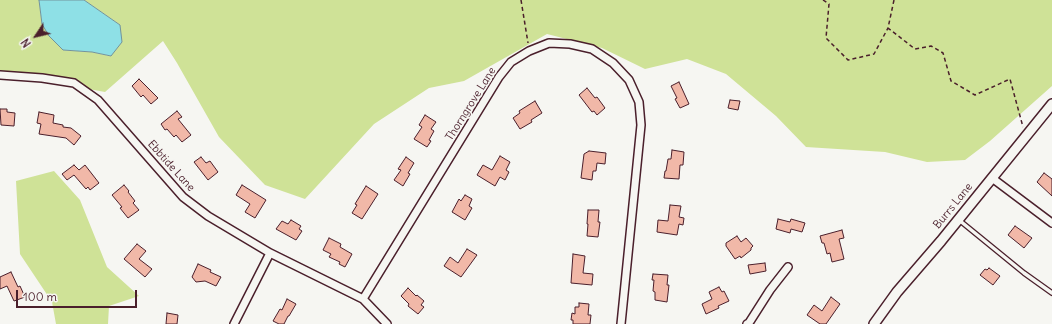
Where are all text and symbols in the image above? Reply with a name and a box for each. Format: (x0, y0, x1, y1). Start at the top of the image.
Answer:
north arrow (16, 16, 56, 56)
text: N (18, 36, 34, 50)
street label: Thorngrove Lane (443, 65, 499, 143)
street label: Ebbtide Lane (145, 138, 197, 194)
street label: Burrs Lane (931, 181, 975, 231)
scale bar (18, 282, 139, 308)
text: 100 m (23, 289, 57, 304)

